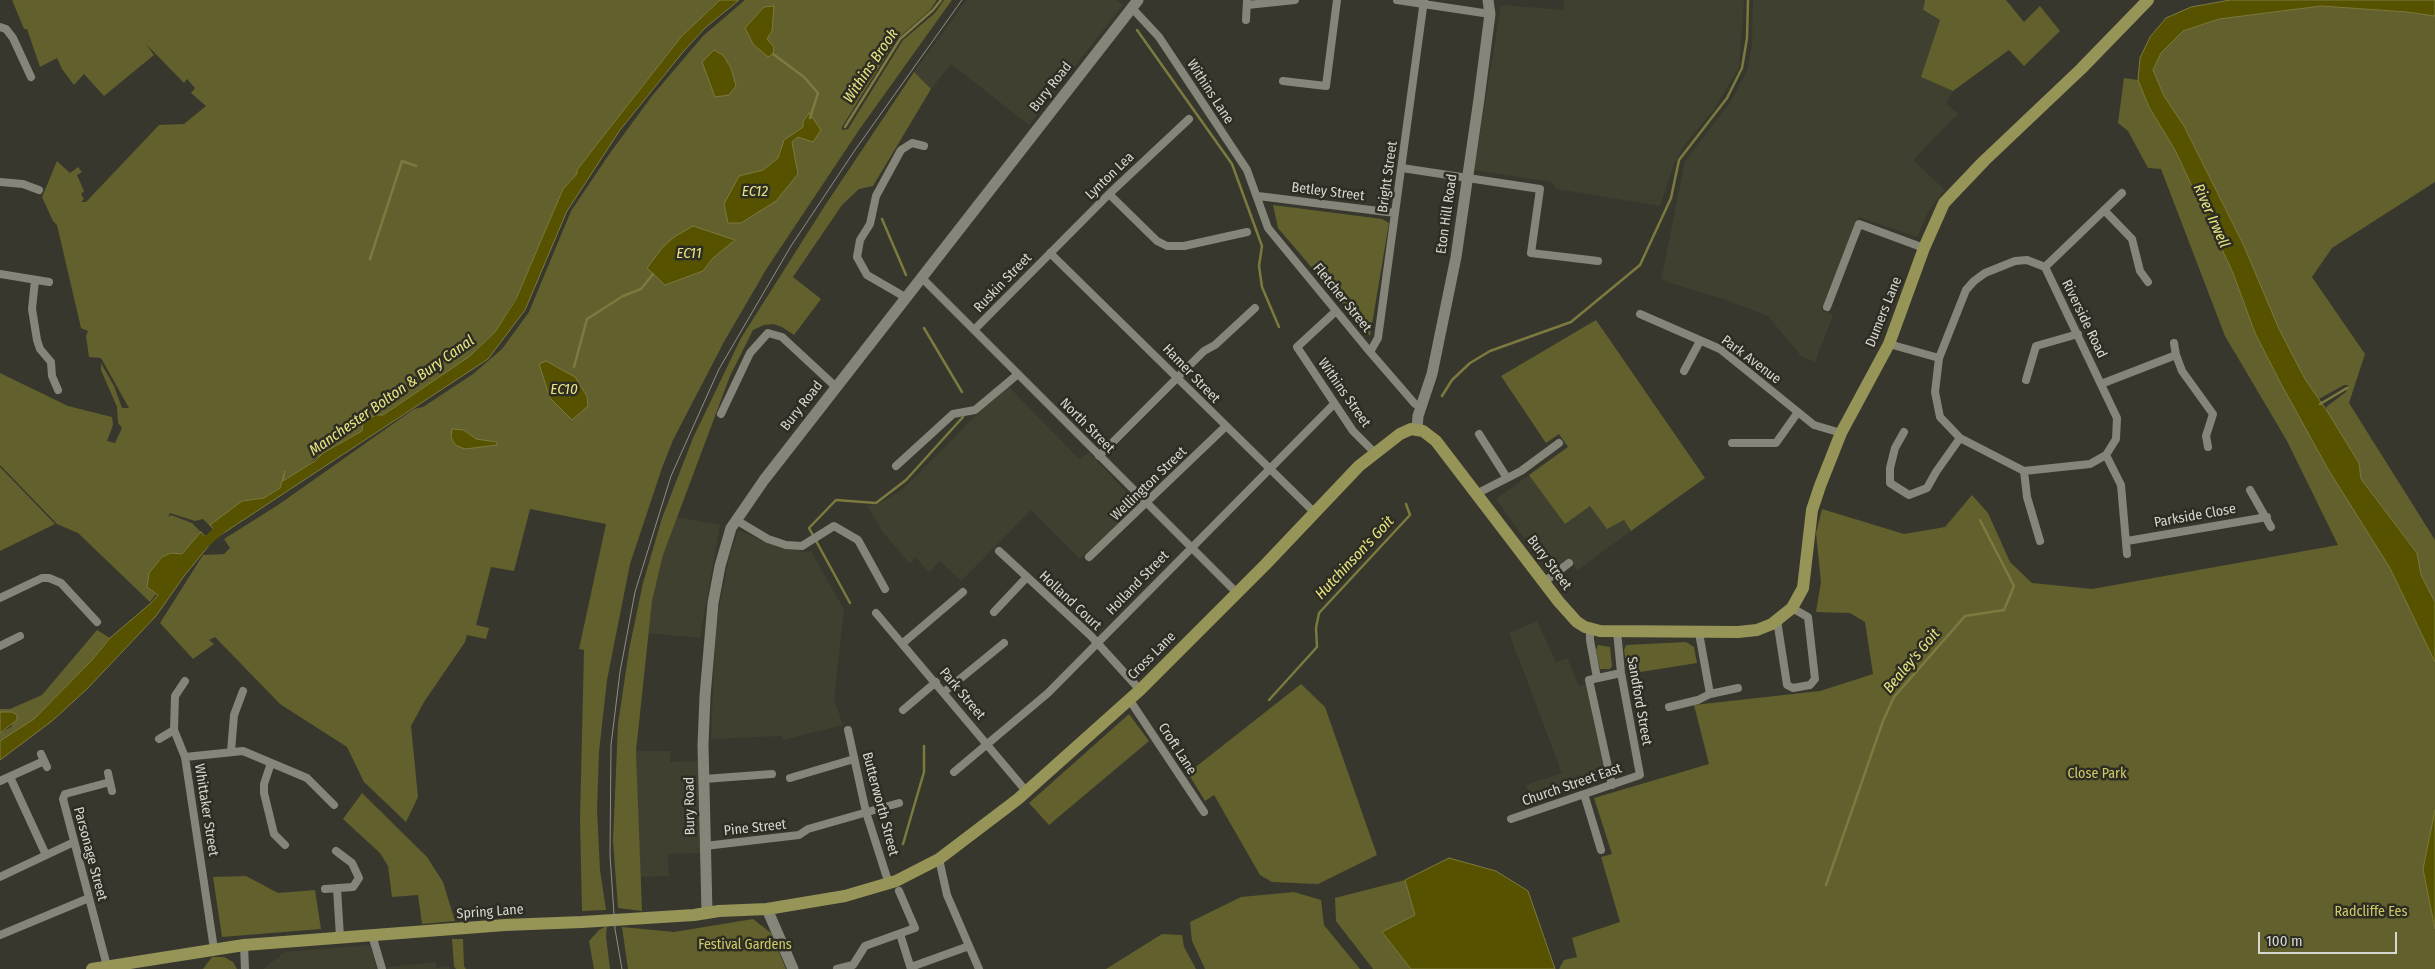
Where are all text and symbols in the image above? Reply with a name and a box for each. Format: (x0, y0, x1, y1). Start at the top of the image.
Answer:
water label: Withins Brook (840, 26, 902, 106)
street label: Withins Lane (1183, 57, 1237, 127)
street label: Bury Road (1026, 59, 1076, 115)
street label: Bright Street (1375, 140, 1401, 214)
street label: Lynton Lea (1082, 149, 1138, 203)
street label: Eton Hill Road (1433, 173, 1461, 255)
street label: Betley Street (1291, 179, 1365, 205)
water label: River Irwell (2189, 181, 2233, 251)
water label: EC12 (742, 183, 768, 201)
water label: EC11 (676, 245, 702, 263)
street label: Ruskin Street (971, 250, 1035, 316)
street label: Fletcher Street (1309, 260, 1375, 336)
street label: Dumers Lane (1862, 274, 1906, 350)
street label: Riverside Road (2058, 277, 2110, 361)
water label: Manchester Bolton & Bury Canal (306, 332, 478, 460)
street label: Park Avenue (1718, 332, 1784, 388)
street label: Hamer Street (1159, 341, 1223, 407)
street label: Withins Street (1314, 355, 1374, 431)
street label: Bury Road (777, 378, 827, 434)
water label: EC10 (550, 381, 578, 399)
street label: North Street (1056, 395, 1118, 457)
street label: Wellington Street (1108, 444, 1190, 524)
street label: Parkside Close (2153, 501, 2237, 531)
water label: Hutchinson's Goit (1312, 513, 1398, 603)
street label: Bury Street (1523, 532, 1575, 594)
street label: Holland Street (1103, 547, 1173, 619)
street label: Holland Court (1035, 568, 1105, 634)
water label: Bealey's Goit (1880, 625, 1944, 697)
street label: Cross Lane (1124, 628, 1180, 684)
street label: Sandford Street (1623, 655, 1655, 747)
street label: Park Street (935, 665, 989, 723)
street label: Croft Lane (1154, 720, 1200, 778)
street label: Butterworth Street (858, 750, 902, 858)
street label: Church Street East (1520, 760, 1624, 810)
street label: Whittaker Street (190, 763, 222, 857)
park label: Close Park (2067, 766, 2127, 782)
street label: Bury Road (681, 777, 699, 835)
street label: Parsonage Street (69, 805, 111, 903)
street label: Pine Street (723, 816, 787, 840)
street label: Spring Lane (456, 901, 524, 923)
park label: Radcliffe Ees (2335, 904, 2407, 920)
scale bar (2260, 922, 2399, 954)
text: 100 m (2266, 932, 2303, 950)
park label: Festival Gardens (698, 937, 792, 953)

